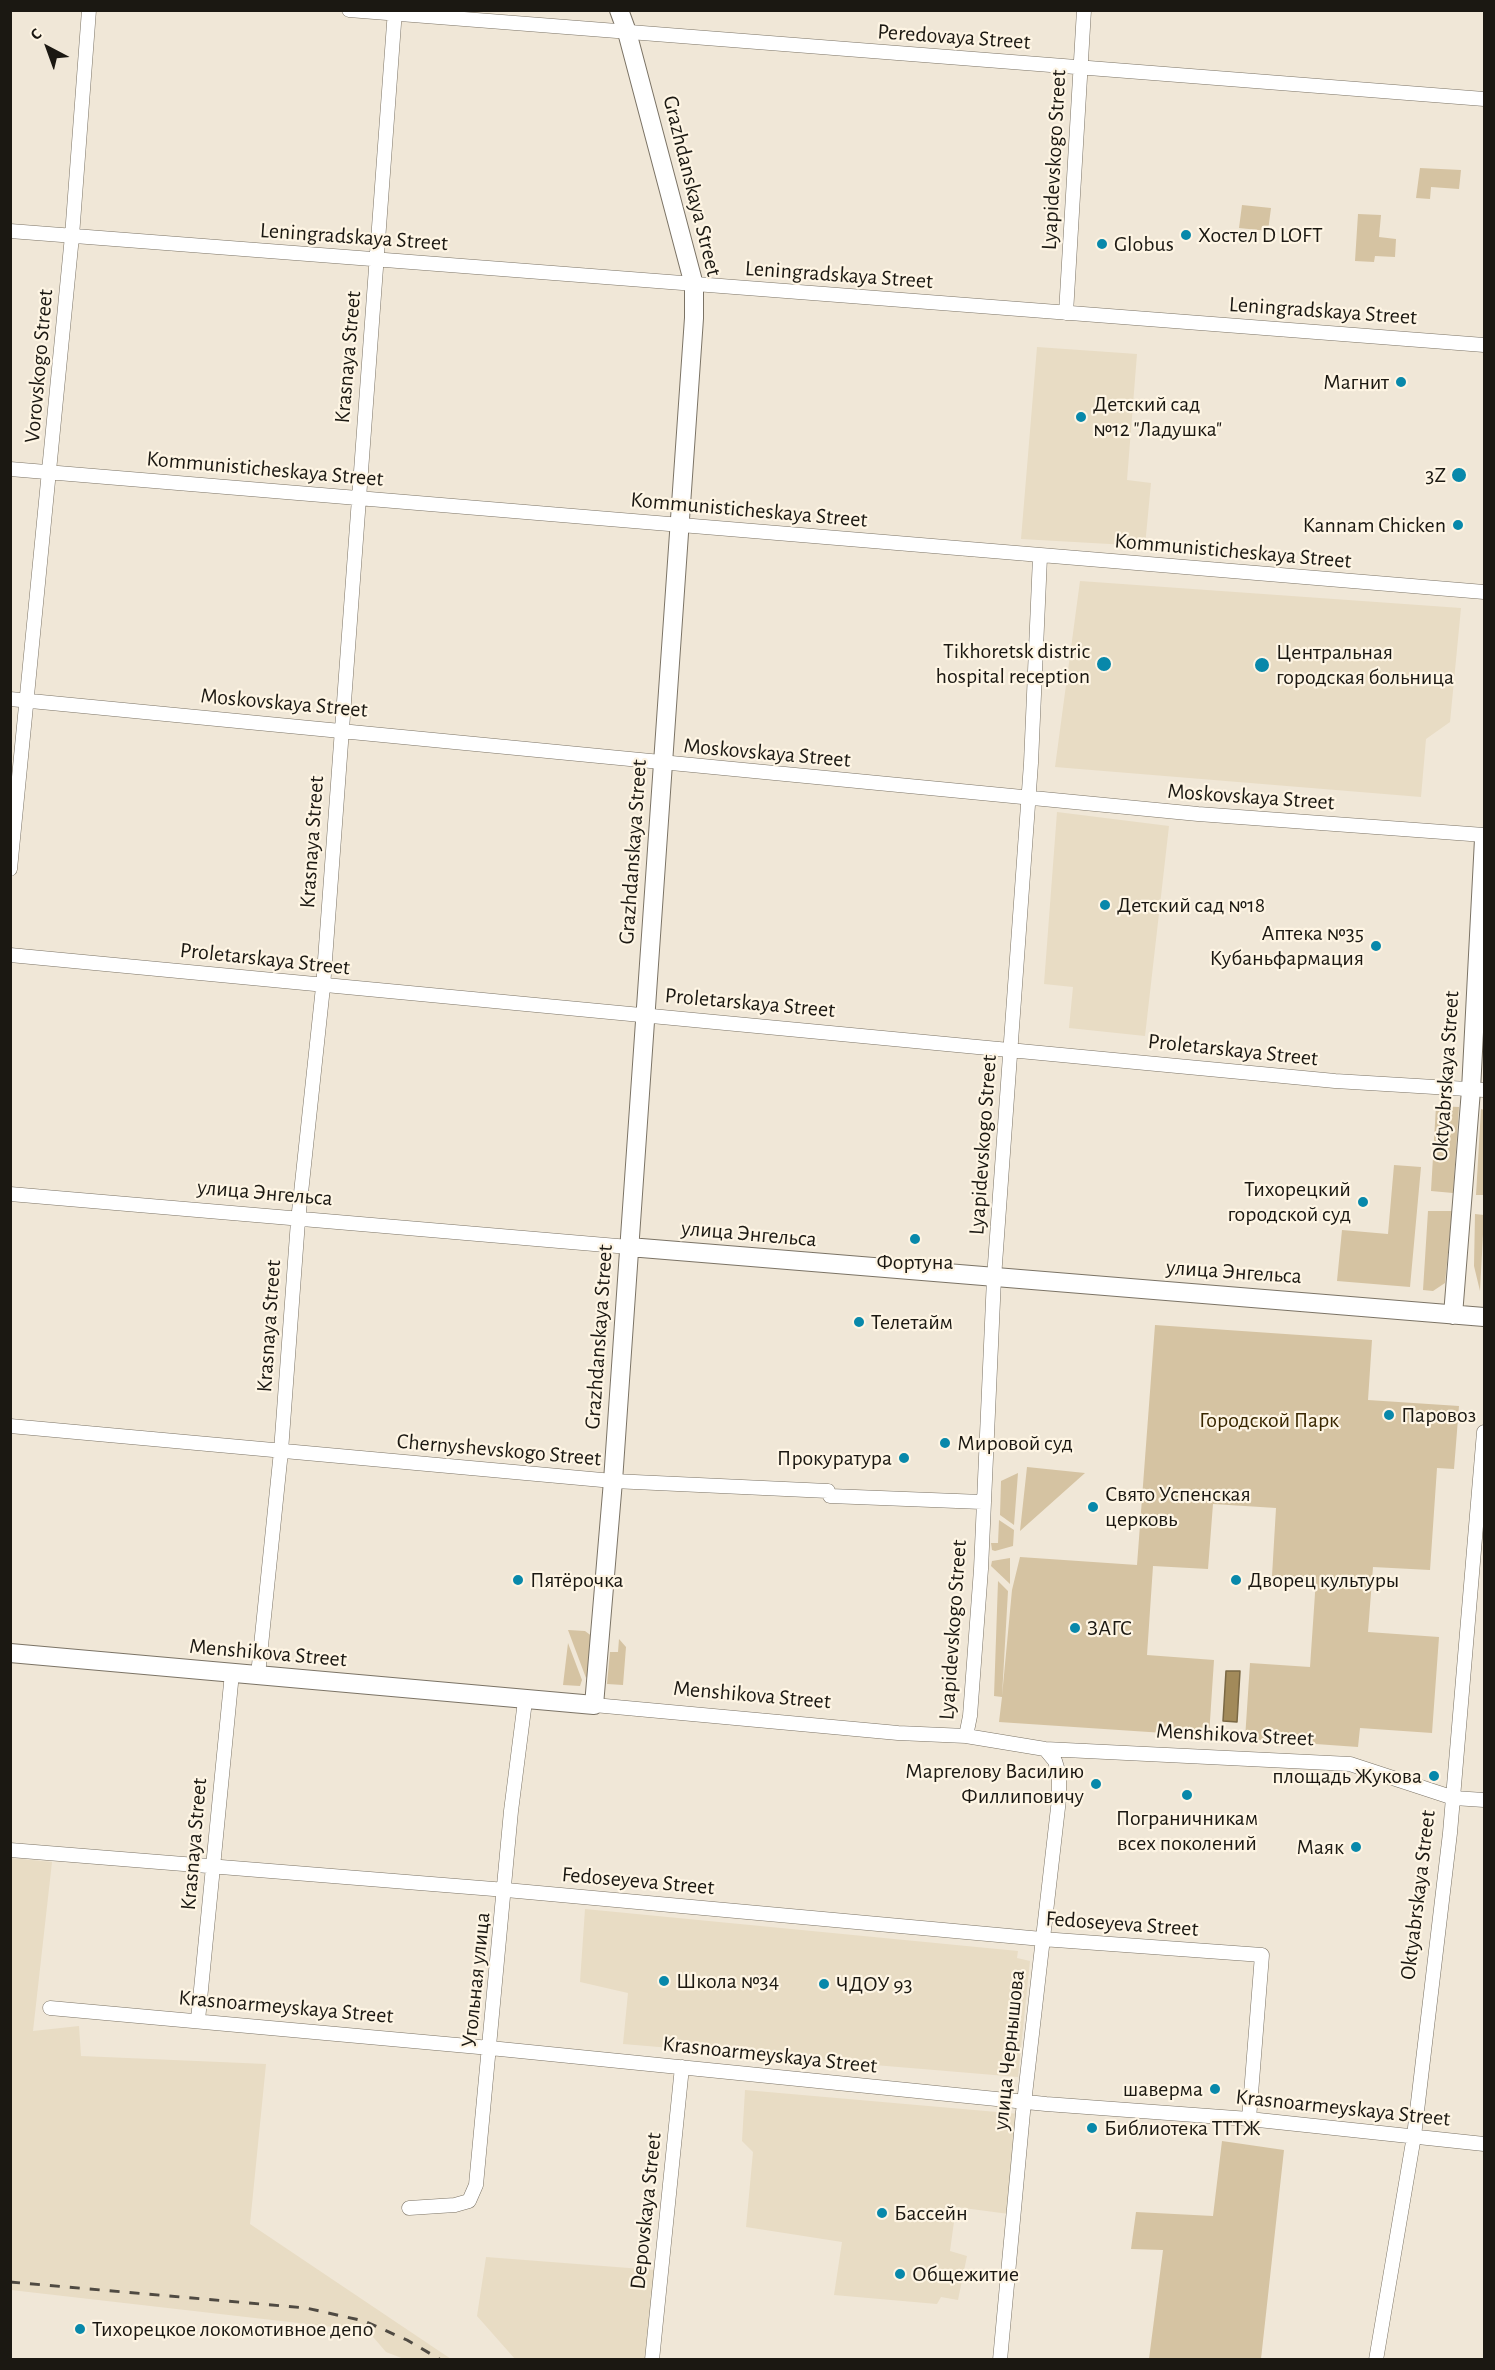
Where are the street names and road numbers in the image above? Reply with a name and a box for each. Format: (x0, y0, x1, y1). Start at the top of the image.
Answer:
street label: Peredovaya Street (877, 18, 1031, 56)
street label: Lyapidevskogo Street (1036, 69, 1072, 251)
street label: Grazhdanskaya Street (657, 93, 727, 279)
street label: Leningradskaya Street (259, 217, 449, 257)
street label: Leningradskaya Street (744, 255, 934, 295)
street label: Vorovskogo Street (19, 288, 59, 444)
street label: Krasnaya Street (329, 290, 367, 424)
street label: Leningradskaya Street (1228, 291, 1418, 331)
street label: Kommunisticheskaya Street (146, 445, 384, 493)
street label: Kommunisticheskaya Street (630, 486, 868, 534)
street label: Kommunisticheskaya Street (1114, 527, 1352, 575)
street label: Moskovskaya Street (199, 683, 369, 723)
street label: Moskovskaya Street (682, 733, 852, 773)
street label: Grazhdanskaya Street (613, 759, 653, 945)
street label: Krasnaya Street (294, 775, 330, 909)
street label: Moskovskaya Street (1166, 778, 1336, 816)
street label: Proletarskaya Street (179, 937, 351, 981)
street label: Proletarskaya Street (664, 982, 836, 1024)
street label: Oktyabrskaya Street (1427, 990, 1465, 1162)
street label: Proletarskaya Street (1147, 1028, 1319, 1072)
street label: Lyapidevskogo Street (964, 1054, 1002, 1236)
street label: улица Энгельса (196, 1174, 334, 1212)
street label: улица Энгельса (680, 1215, 818, 1253)
street label: Grazhdanskaya Street (579, 1244, 619, 1430)
street label: улица Энгельса (1165, 1254, 1303, 1290)
street label: Krasnaya Street (251, 1259, 287, 1393)
street label: Chernyshevskogo Street (396, 1428, 602, 1472)
street label: Lyapidevskogo Street (934, 1539, 972, 1721)
street label: Menshikova Street (188, 1633, 348, 1673)
street label: Menshikova Street (672, 1675, 832, 1715)
street label: Menshikova Street (1155, 1718, 1315, 1752)
street label: Krasnaya Street (175, 1777, 213, 1911)
street label: Oktyabrskaya Street (1394, 1809, 1442, 1981)
street label: Fedoseyeva Street (561, 1861, 715, 1901)
street label: Fedoseyeva Street (1045, 1905, 1199, 1943)
street label: Угольная улица (456, 1911, 496, 2049)
street label: улица Чернышова (987, 1969, 1031, 2131)
street label: Krasnoarmeyskaya Street (177, 1984, 395, 2030)
street label: Krasnoarmeyskaya Street (661, 2031, 879, 2079)
street label: Krasnoarmeyskaya Street (1234, 2084, 1452, 2132)
street label: Depovskaya Street (625, 2131, 667, 2291)

